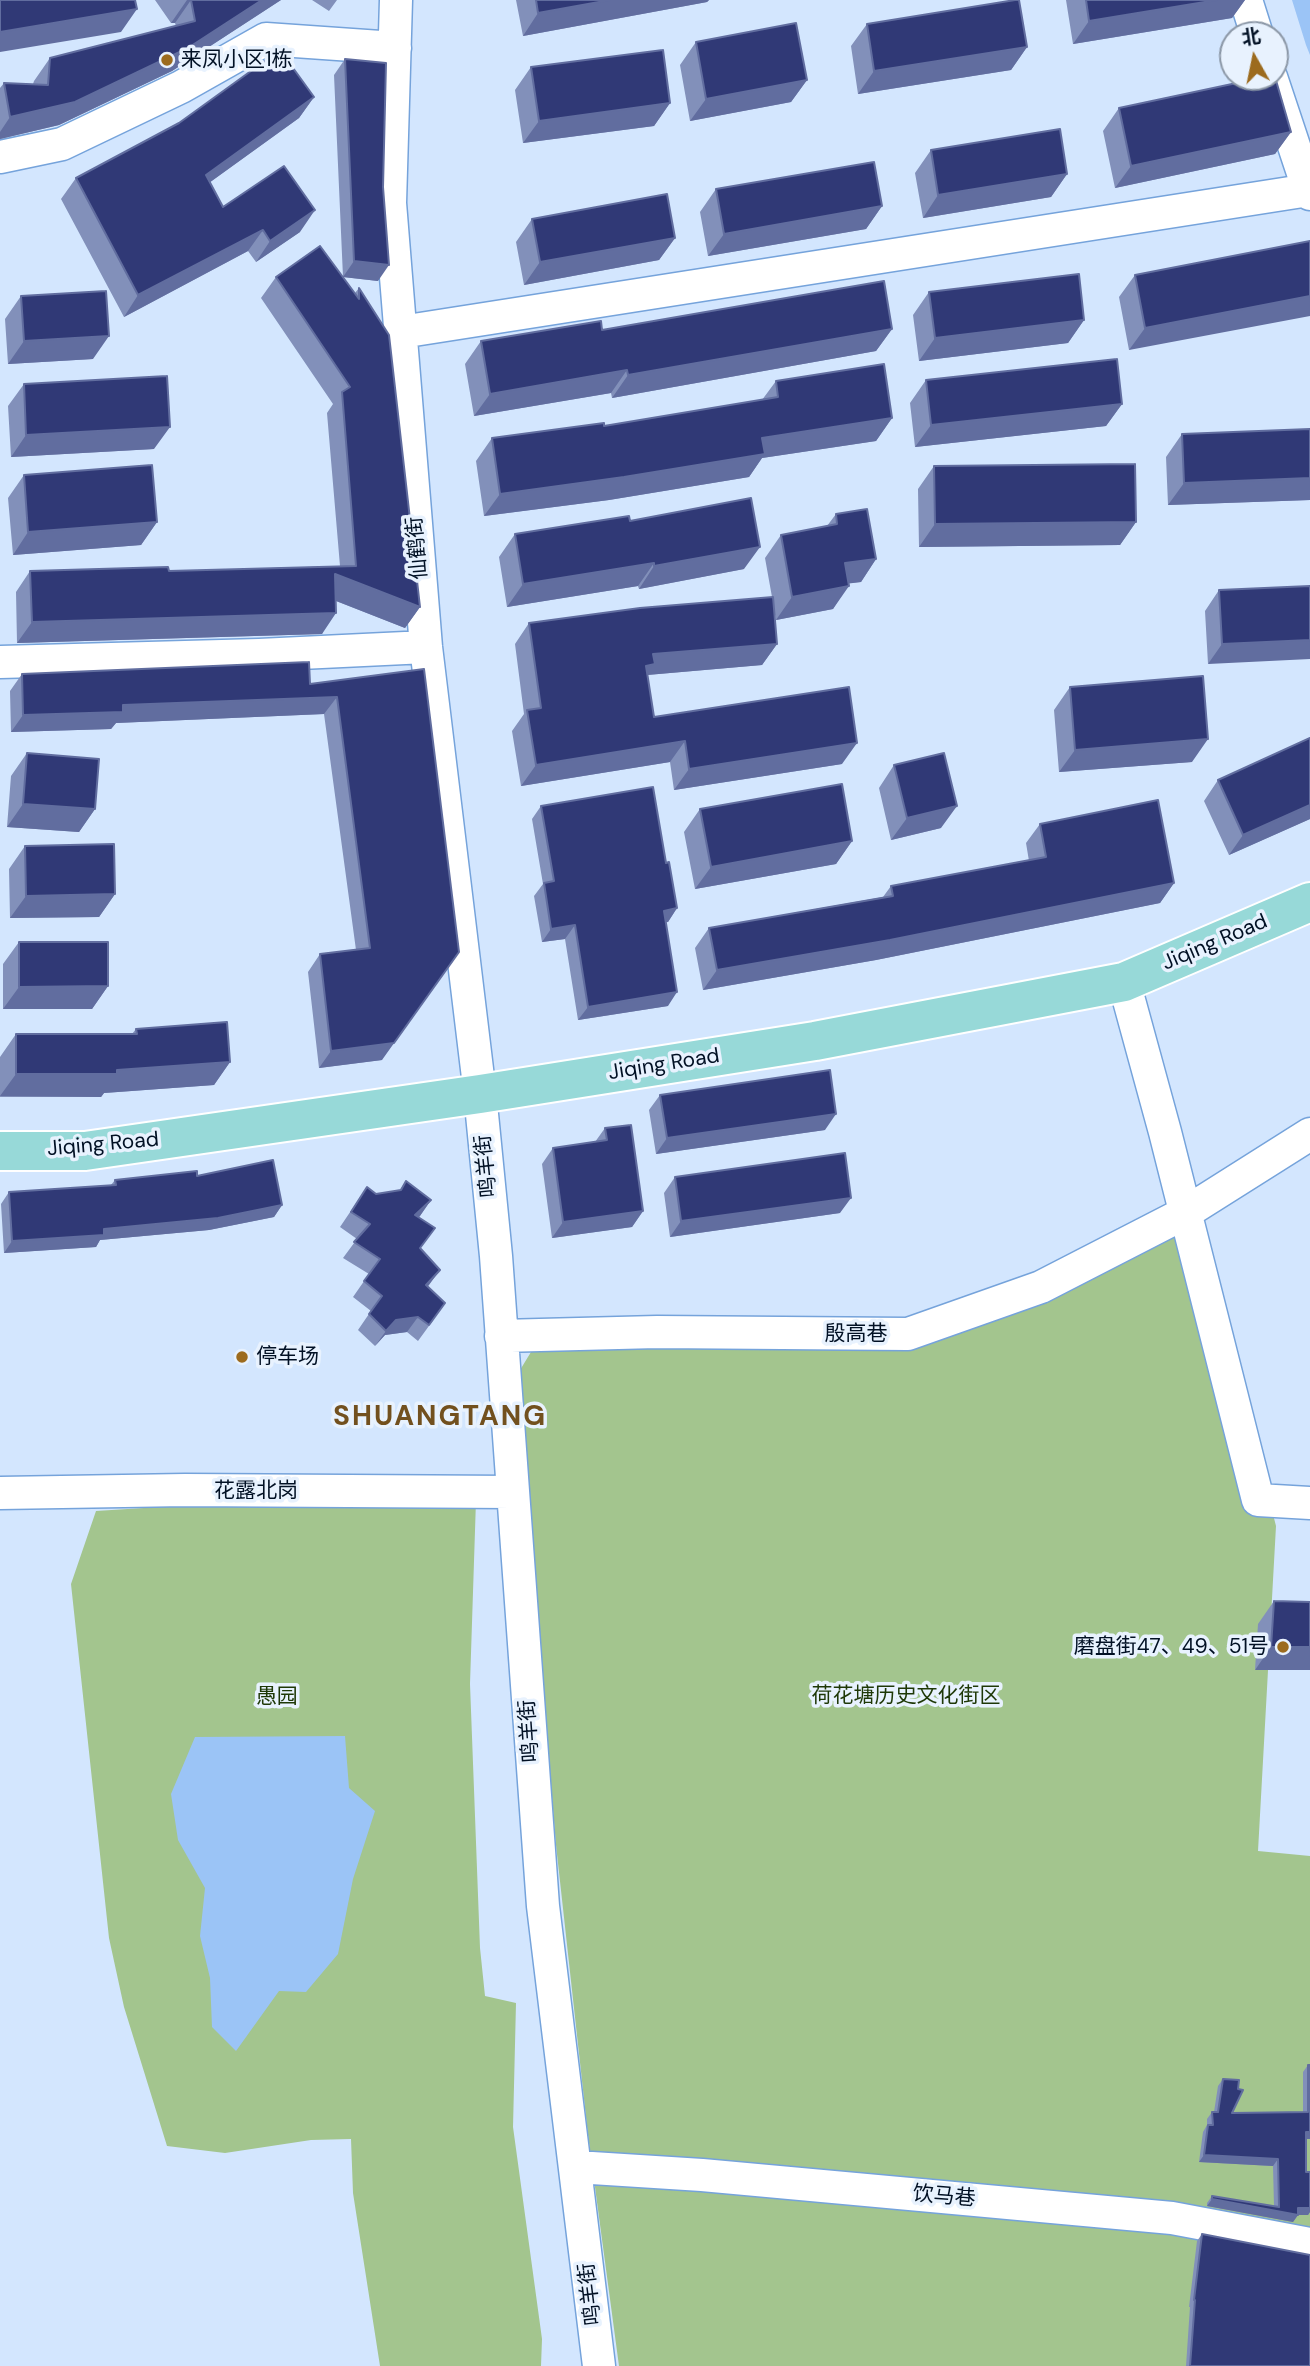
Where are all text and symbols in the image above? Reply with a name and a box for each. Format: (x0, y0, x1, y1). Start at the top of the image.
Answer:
north arrow (1219, 21, 1289, 91)
text: 北 (1240, 23, 1262, 51)
place label: 来凤小区1栋 (181, 47, 293, 73)
marker: 来凤小区1栋 (159, 52, 175, 68)
street label: 仙鹤街 (403, 516, 433, 580)
street label: Jiqing Road (1159, 910, 1271, 976)
street label: Jiqing Road (607, 1044, 721, 1086)
street label: Jiqing Road (46, 1128, 160, 1162)
street label: 鸣羊街 (471, 1133, 503, 1199)
street label: 殷高巷 (825, 1321, 887, 1347)
place label: 停车场 (256, 1344, 319, 1370)
marker: 停车场 (234, 1349, 250, 1365)
district label: SHUANGTANG (334, 1401, 546, 1435)
street label: 花露北岗 (214, 1478, 298, 1504)
place label: 磨盘街47、49、51号 (1074, 1634, 1269, 1660)
marker: 磨盘街47、49、51号 (1275, 1639, 1291, 1655)
park label: 荷花塘历史文化街区 (812, 1683, 1000, 1709)
park label: 愚园 (256, 1684, 298, 1710)
street label: 鸣羊街 (515, 1699, 545, 1763)
street label: 饮马巷 (912, 2182, 976, 2212)
street label: 鸣羊街 (575, 2261, 607, 2327)

